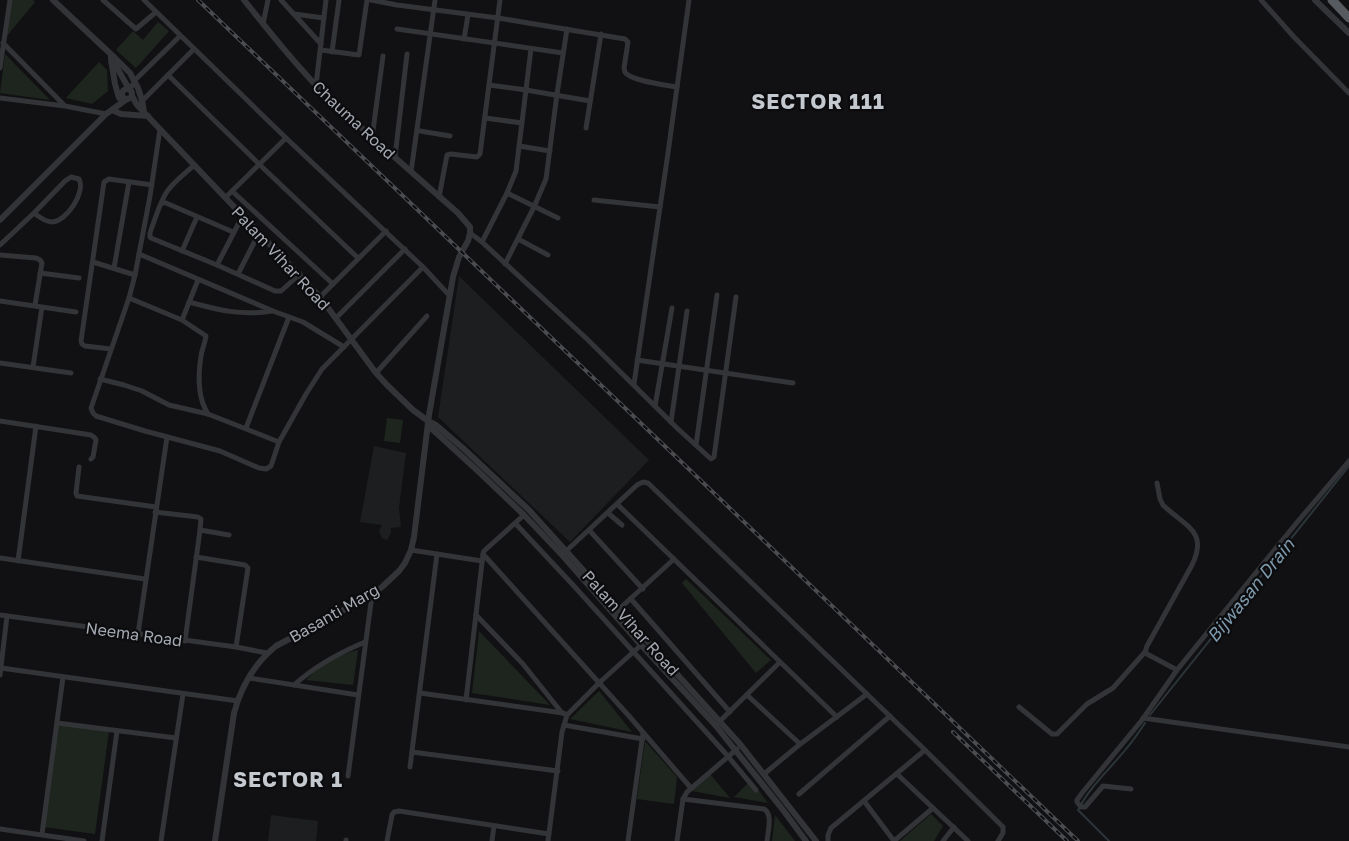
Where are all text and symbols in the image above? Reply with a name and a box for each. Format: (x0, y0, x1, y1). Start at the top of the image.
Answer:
street label: Chauma Road (308, 77, 400, 163)
district label: SECTOR 111 (751, 88, 885, 114)
street label: Palam Vihar Road (228, 202, 334, 314)
water label: Bijwasan Drain (1202, 533, 1299, 646)
street label: Palam Vihar Road (578, 566, 684, 680)
street label: Basanti Marg (286, 579, 382, 647)
street label: Neema Road (85, 617, 183, 651)
district label: SECTOR 1 (233, 766, 343, 792)

